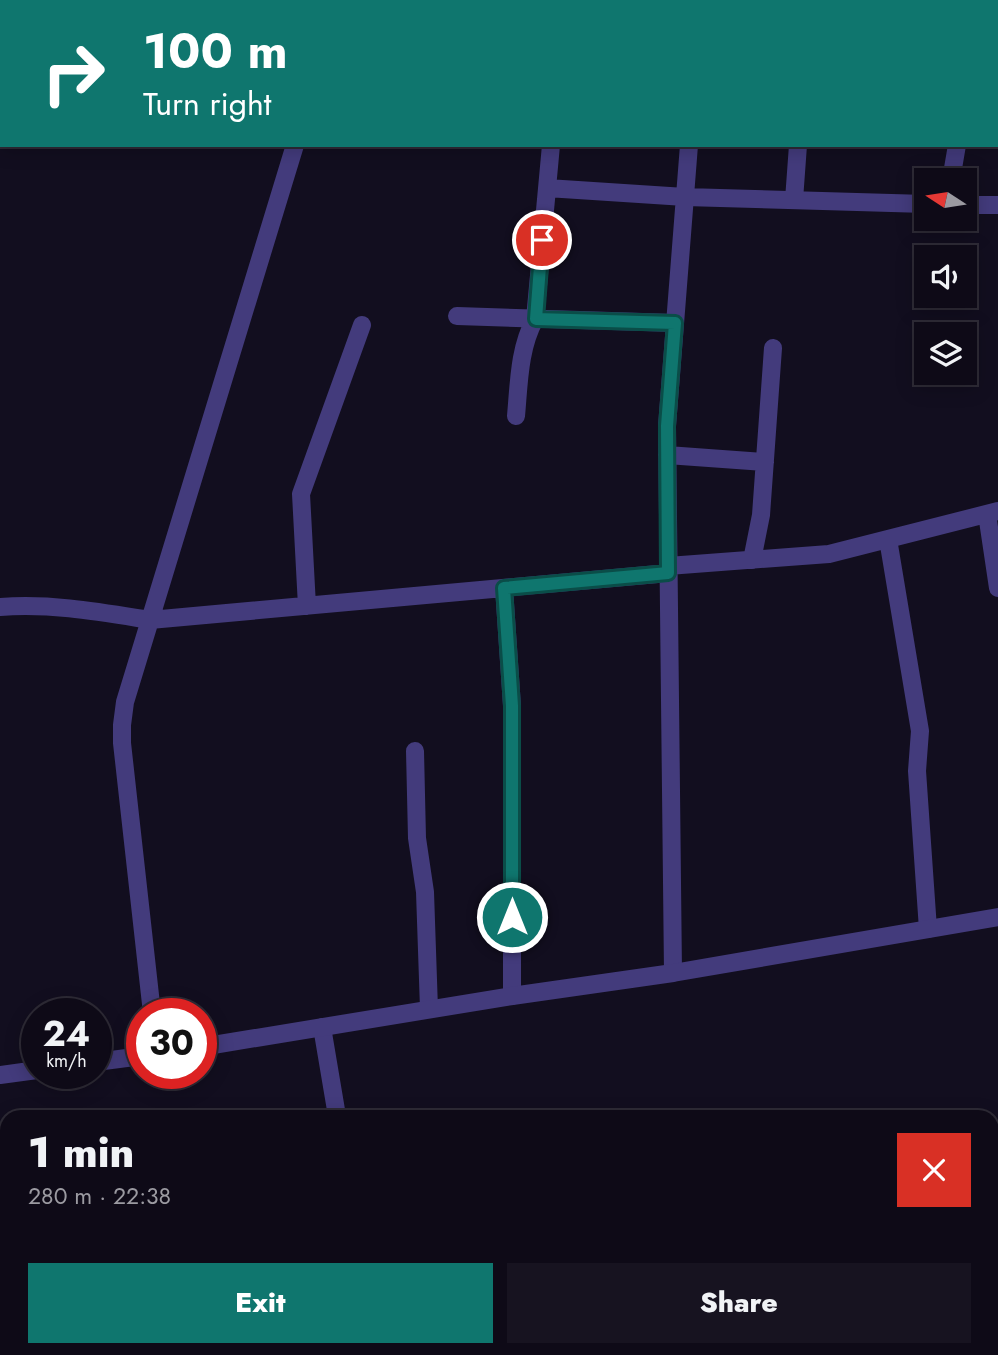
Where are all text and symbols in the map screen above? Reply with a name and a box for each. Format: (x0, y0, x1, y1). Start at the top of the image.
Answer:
text: 100 m (143, 16, 288, 86)
icon: right (28, 28, 119, 119)
text: Turn right (143, 81, 272, 127)
north arrow (914, 168, 976, 231)
map controls (914, 168, 977, 385)
pin (512, 210, 572, 270)
icon: arrive (523, 221, 561, 259)
button: sound (914, 245, 977, 308)
button: layers (914, 322, 977, 385)
position arrow (475, 880, 549, 954)
speed limit sign: 30 (126, 998, 217, 1089)
text: 24 (43, 1009, 90, 1059)
text: km/h (46, 1048, 87, 1074)
text: 1 min (28, 1122, 134, 1183)
button: close (897, 1133, 971, 1207)
text: 280 m · 22:38 (28, 1179, 171, 1213)
button: Exit (28, 1263, 493, 1343)
button: Share (507, 1263, 971, 1343)

